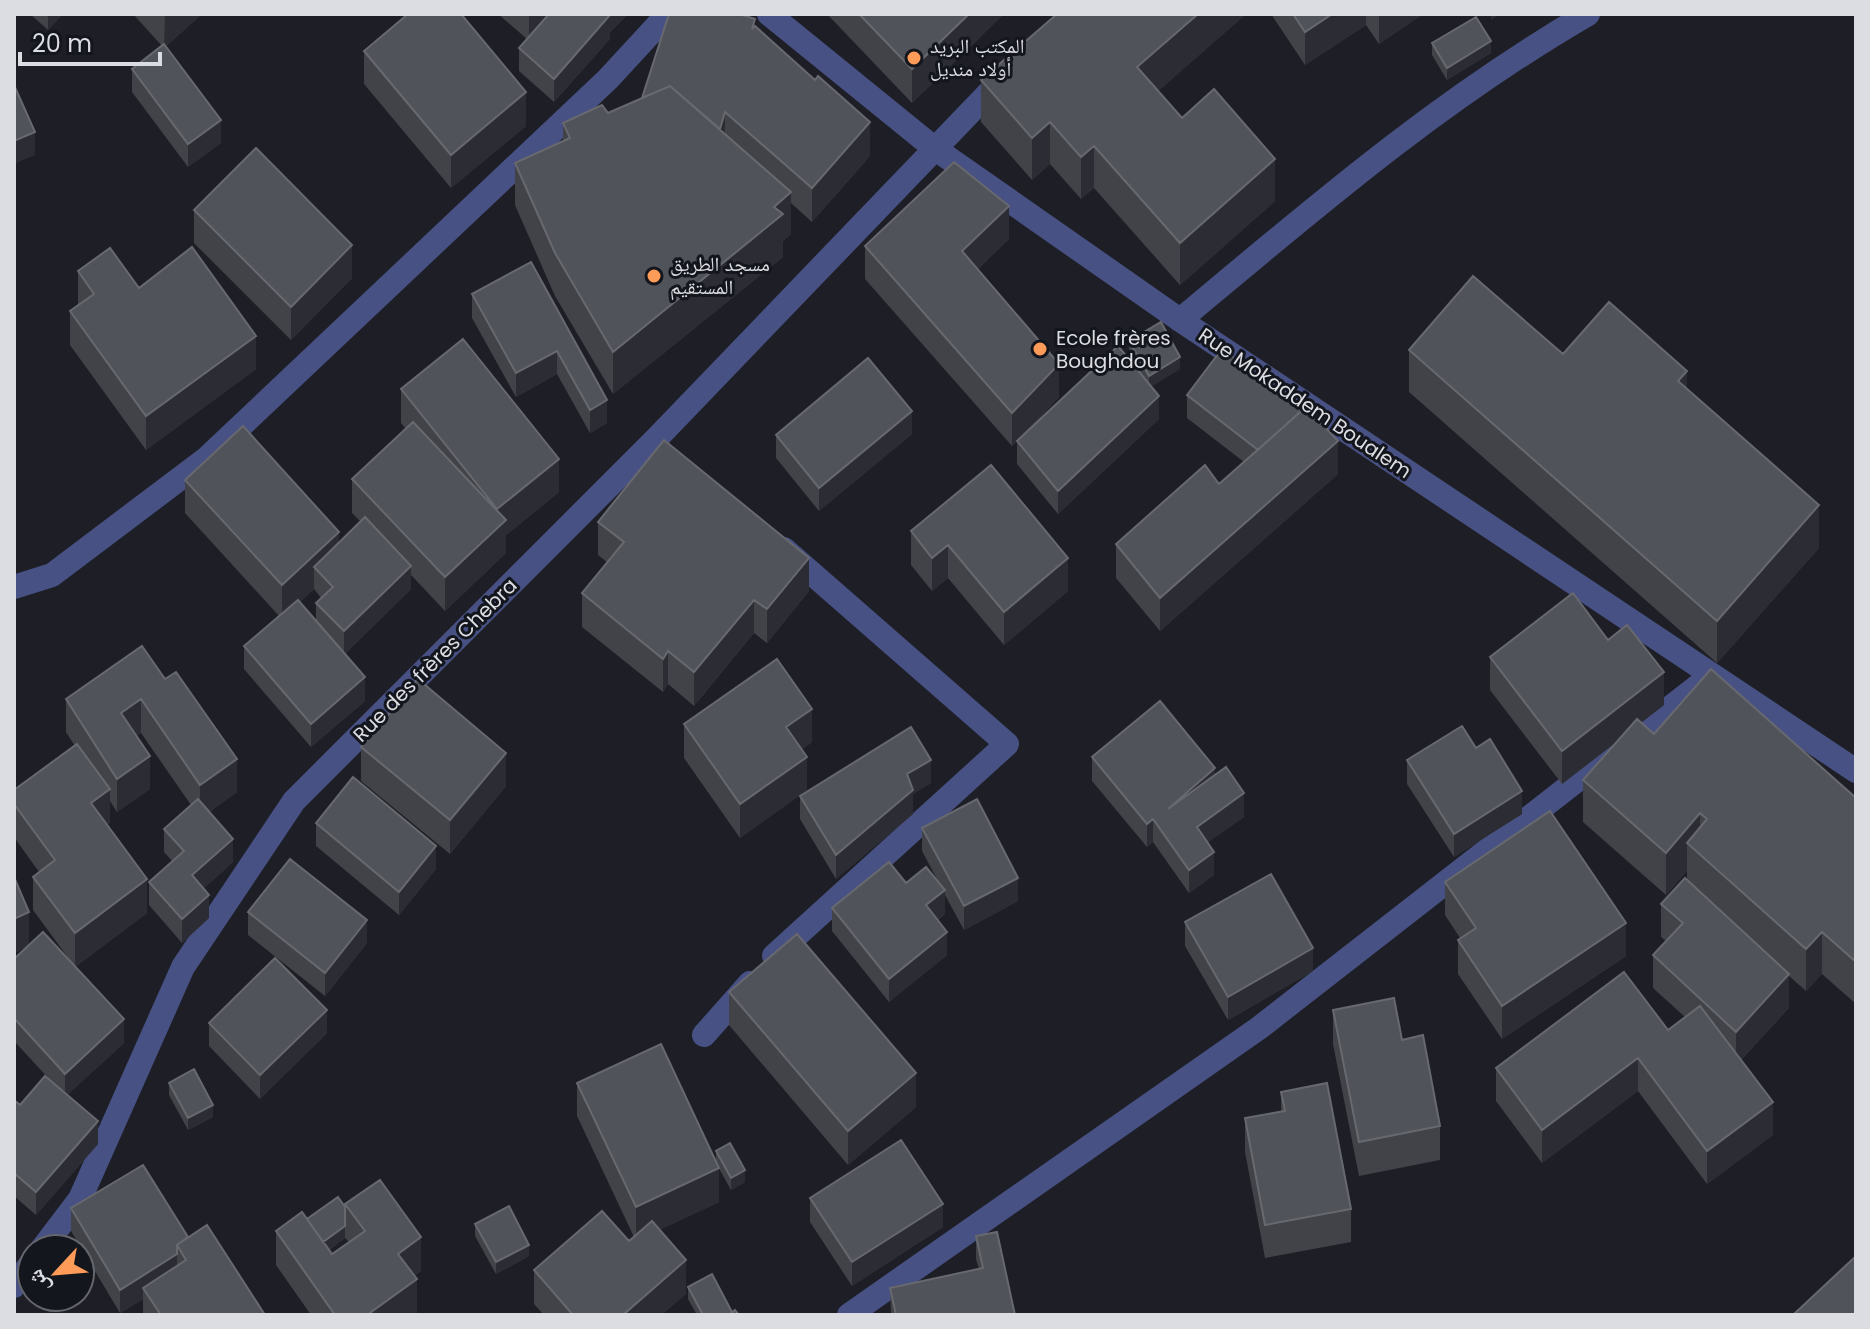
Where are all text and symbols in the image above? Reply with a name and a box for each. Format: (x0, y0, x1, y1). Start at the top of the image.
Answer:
scale bar (20, 16, 160, 66)
text: 20 m (32, 27, 92, 60)
place label: المكتب البريد أولاد منديل (930, 32, 1025, 83)
marker: المكتب البريد أولاد منديل (905, 49, 923, 67)
place label: مسجد الطريق المستقيم (670, 250, 770, 301)
marker: مسجد الطريق المستقيم (645, 267, 663, 285)
street label: Rue Mokaddem Boualem (1193, 321, 1417, 485)
place label: Ecole frères Boughdou (1056, 324, 1171, 375)
marker: Ecole frères Boughdou (1031, 340, 1049, 358)
street label: Rue des frères Chebra (347, 572, 523, 748)
north arrow (16, 1233, 96, 1313)
text: ش (19, 1264, 58, 1299)

